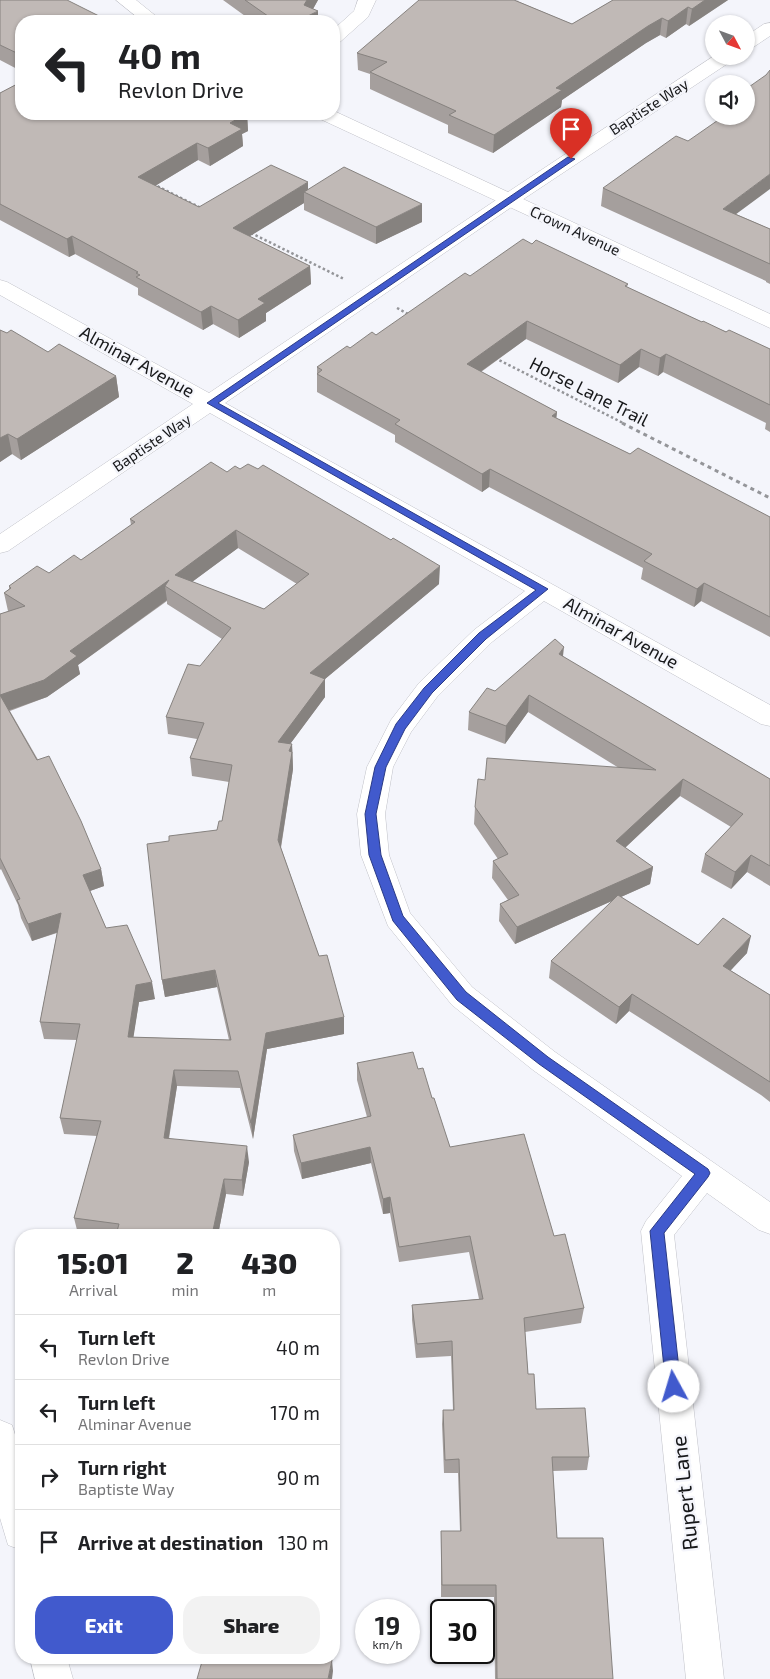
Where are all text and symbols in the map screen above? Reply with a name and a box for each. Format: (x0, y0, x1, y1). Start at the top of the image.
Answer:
north arrow (705, 15, 755, 65)
map controls (705, 15, 755, 125)
text: 40 m (118, 34, 201, 76)
icon: left (35, 35, 100, 100)
street label: Baptiste Way (606, 74, 691, 138)
button: sound (705, 75, 755, 125)
text: Revlon Drive (118, 76, 244, 102)
pin (550, 108, 592, 159)
icon: arrive (557, 115, 585, 143)
street label: Crown Avenue (528, 201, 623, 259)
street label: Alminar Avenue (76, 321, 199, 402)
street label: Horse Lane Trail (526, 352, 653, 431)
street label: Baptiste Way (109, 409, 194, 475)
street label: Alminar Avenue (560, 592, 683, 673)
text: 15:01 (58, 1244, 129, 1280)
text: 2 (176, 1244, 194, 1280)
text: 430 (241, 1244, 297, 1280)
text: Arrival (69, 1280, 118, 1299)
text: min (171, 1280, 199, 1299)
text: m (262, 1280, 276, 1299)
text: Turn left (78, 1326, 155, 1349)
icon: left (35, 1333, 63, 1361)
text: 40 m (276, 1336, 320, 1359)
text: Revlon Drive (78, 1349, 170, 1368)
position arrow (647, 1360, 699, 1412)
text: Turn left (78, 1391, 155, 1414)
icon: left (35, 1398, 63, 1426)
text: 170 m (270, 1401, 320, 1424)
text: Alminar Avenue (78, 1414, 192, 1433)
street label: Rupert Lane (665, 1435, 702, 1552)
text: Turn right (78, 1456, 166, 1479)
icon: right (35, 1463, 63, 1491)
text: 90 m (277, 1466, 320, 1489)
text: Baptiste Way (78, 1479, 174, 1498)
icon: arrive (35, 1528, 63, 1556)
text: Arrive at destination (78, 1531, 263, 1554)
text: 130 m (278, 1531, 329, 1554)
button: Exit (35, 1596, 173, 1654)
button: Share (183, 1596, 320, 1654)
speed limit sign: 30 (430, 1599, 495, 1664)
text: 19 (375, 1610, 400, 1640)
text: km/h (373, 1637, 402, 1651)

